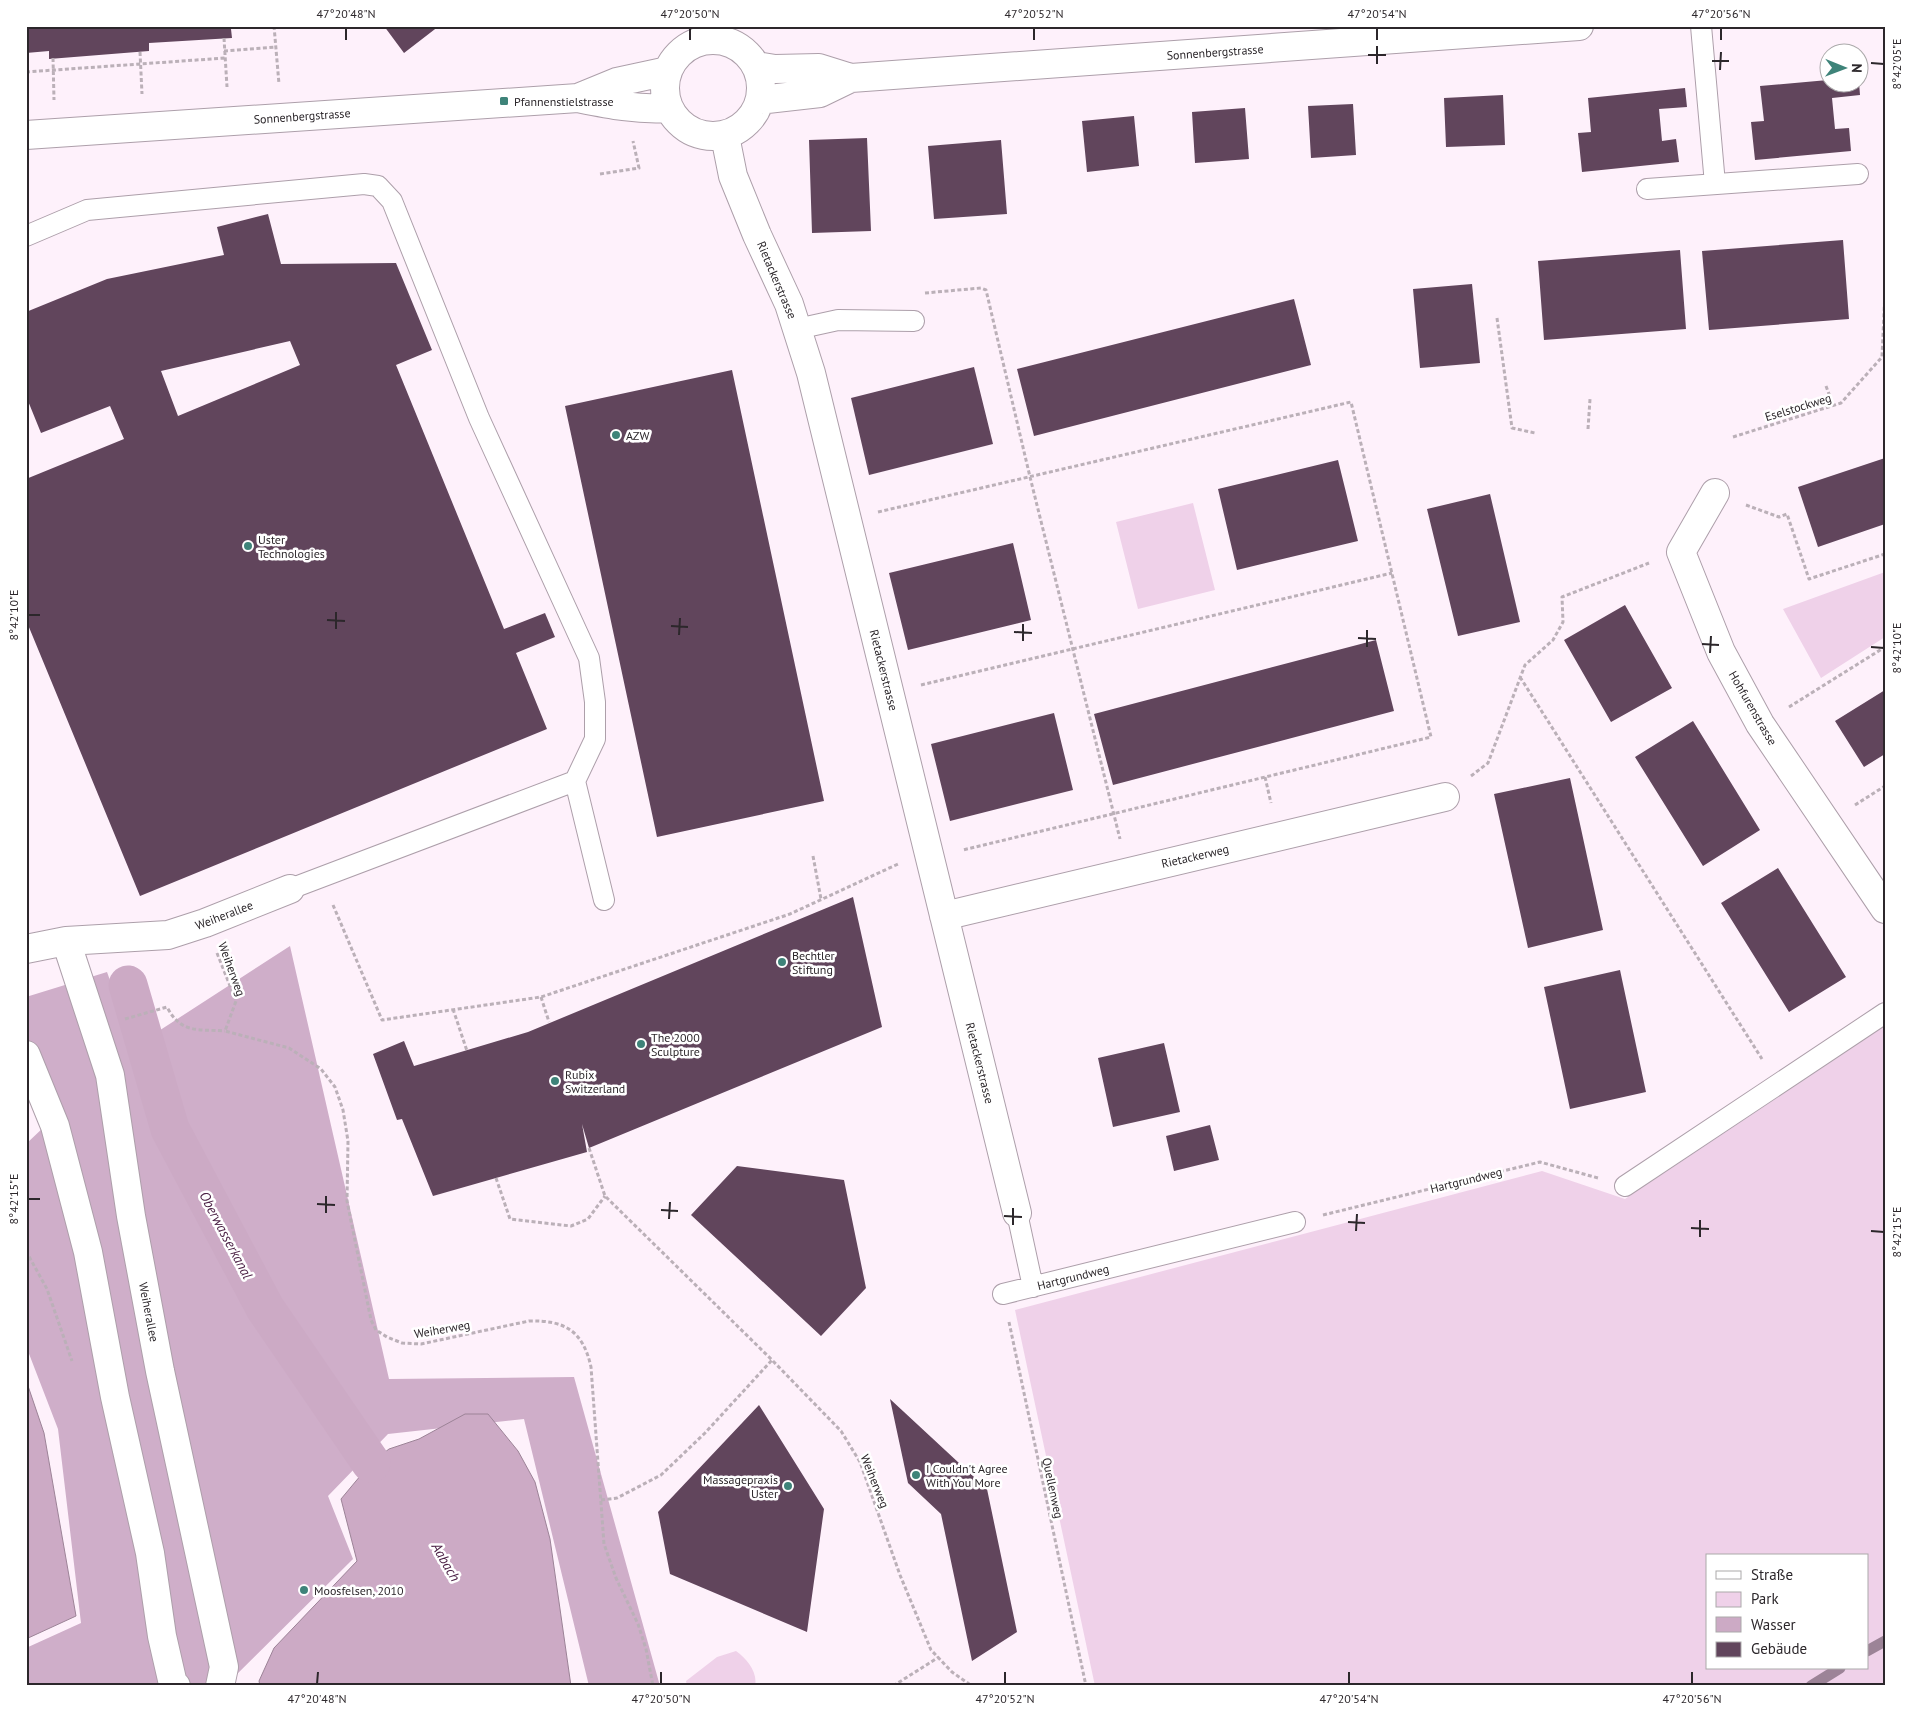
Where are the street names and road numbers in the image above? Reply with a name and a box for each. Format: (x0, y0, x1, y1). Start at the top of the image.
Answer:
street label: Sonnenbergstrasse (1166, 41, 1264, 63)
street label: Sonnenbergstrasse (253, 105, 351, 127)
street label: Rietackerstrasse (754, 239, 800, 321)
street label: Eselstockweg (1763, 390, 1833, 424)
street label: Rietackerstrasse (867, 628, 901, 712)
street label: Hohfurenstrasse (1726, 668, 1780, 748)
street label: Rietackerweg (1160, 841, 1230, 871)
street label: Weiherallee (193, 897, 255, 933)
street label: Weiherweg (215, 940, 249, 998)
street label: Rietackerstrasse (963, 1021, 997, 1105)
street label: Hartgrundweg (1429, 1164, 1503, 1196)
street label: Hartgrundweg (1036, 1261, 1110, 1293)
street label: Weiherallee (136, 1281, 162, 1343)
street label: Weiherweg (413, 1317, 471, 1341)
street label: Weiherweg (857, 1452, 893, 1510)
street label: Quellenweg (1039, 1456, 1067, 1520)

